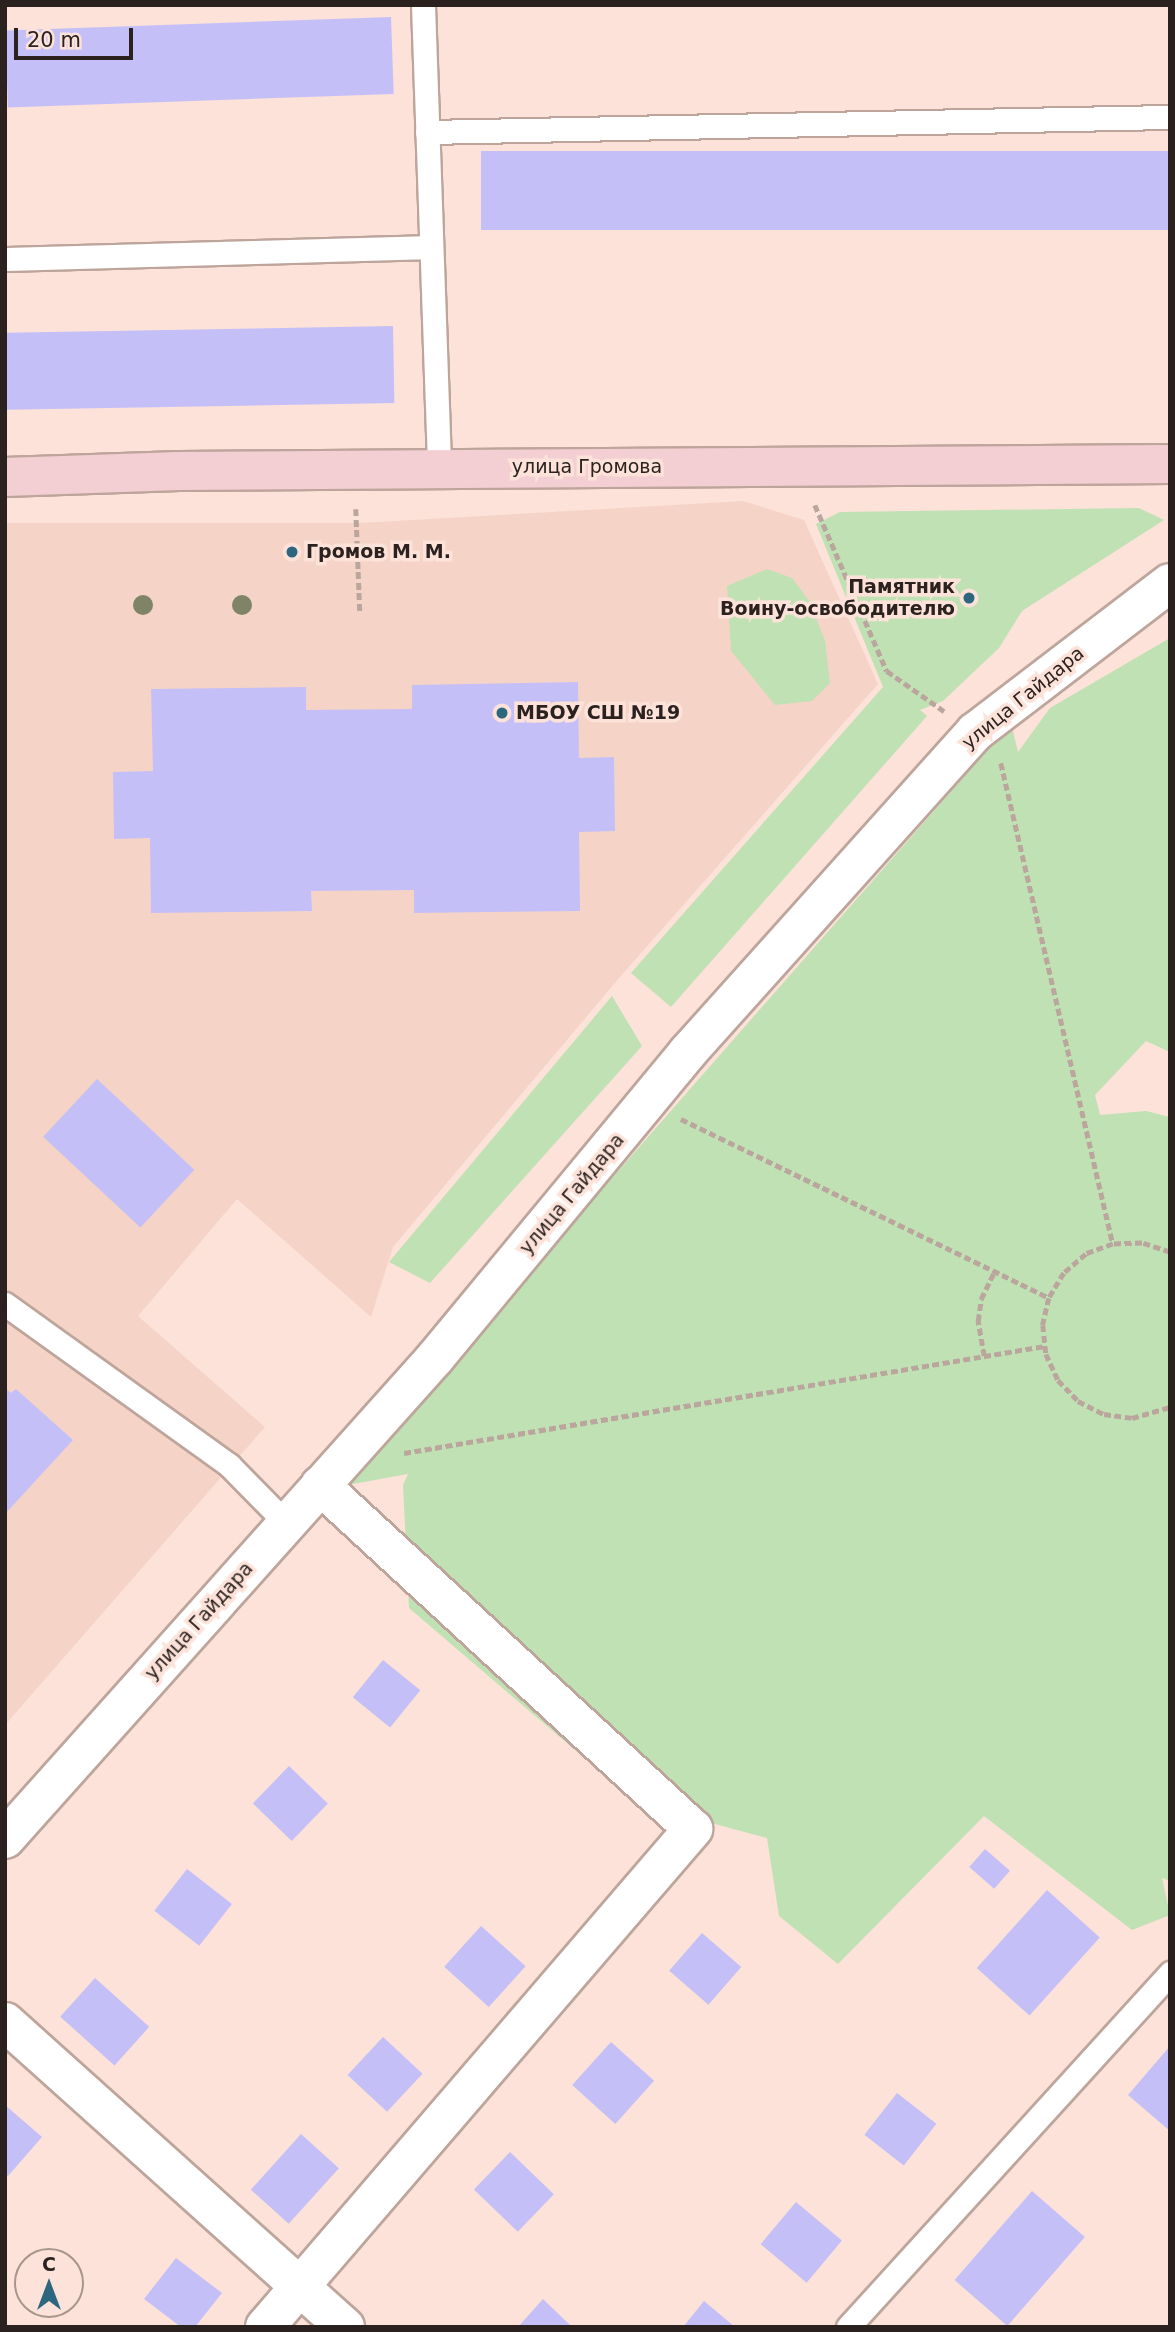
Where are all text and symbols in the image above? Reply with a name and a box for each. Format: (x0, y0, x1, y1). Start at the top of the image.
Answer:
scale bar (18, 14, 136, 58)
text: 20 m (27, 28, 81, 52)
street label: улица Громова (512, 456, 662, 478)
place label: Громов М. М. (306, 541, 451, 563)
marker: Громов М. М. (284, 544, 300, 560)
place label: Памятник Воину-освободителю (720, 576, 955, 620)
marker: Памятник Воину-освободителю (961, 590, 977, 606)
street label: улица Гайдара (957, 642, 1089, 754)
place label: МБОУ СШ №19 (516, 702, 680, 724)
marker: МБОУ СШ №19 (494, 705, 510, 721)
street label: улица Гайдара (515, 1129, 629, 1259)
street label: улица Гайдара (140, 1557, 258, 1685)
north arrow (14, 2248, 84, 2318)
text: С (42, 2253, 56, 2275)

